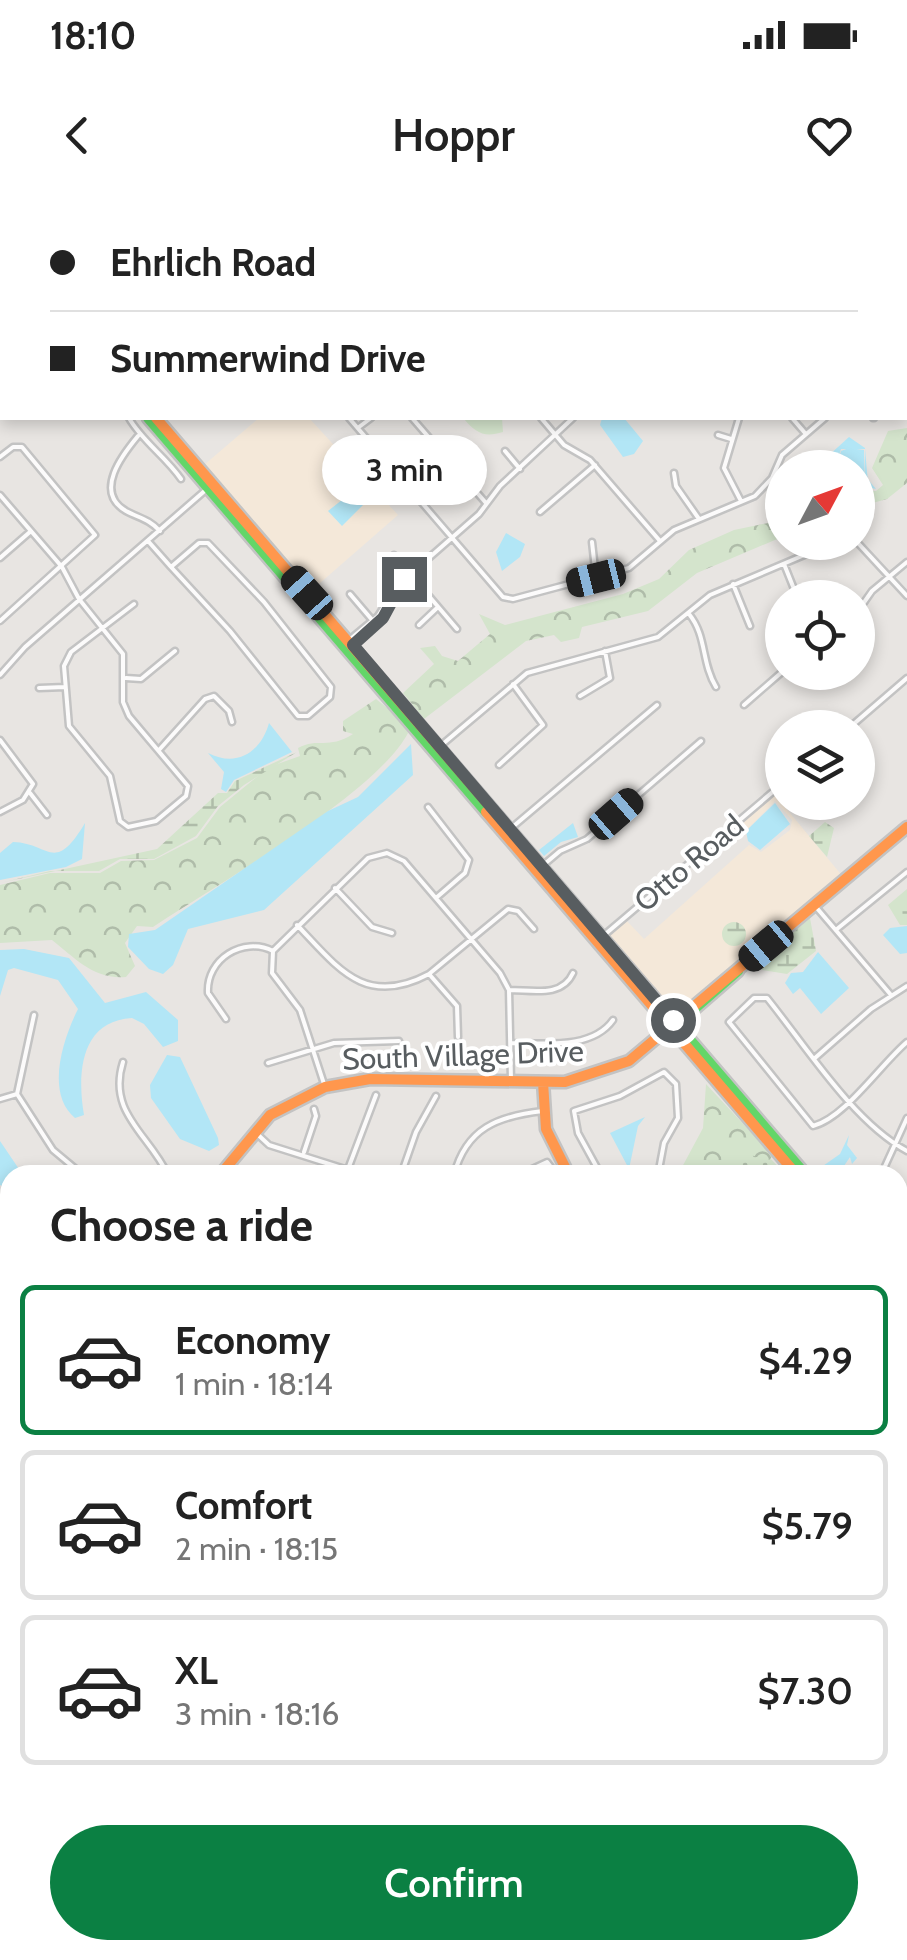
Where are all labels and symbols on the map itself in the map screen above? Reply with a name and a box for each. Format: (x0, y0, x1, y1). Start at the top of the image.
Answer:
callout: 3 min (322, 434, 486, 504)
north arrow (765, 450, 875, 560)
car (563, 556, 629, 600)
route end (382, 557, 427, 602)
car (276, 561, 338, 625)
car (584, 783, 648, 845)
street label: Otto Road (627, 807, 751, 919)
car (733, 915, 799, 977)
route start (651, 998, 696, 1043)
street label: South Village Drive (342, 1032, 584, 1078)

